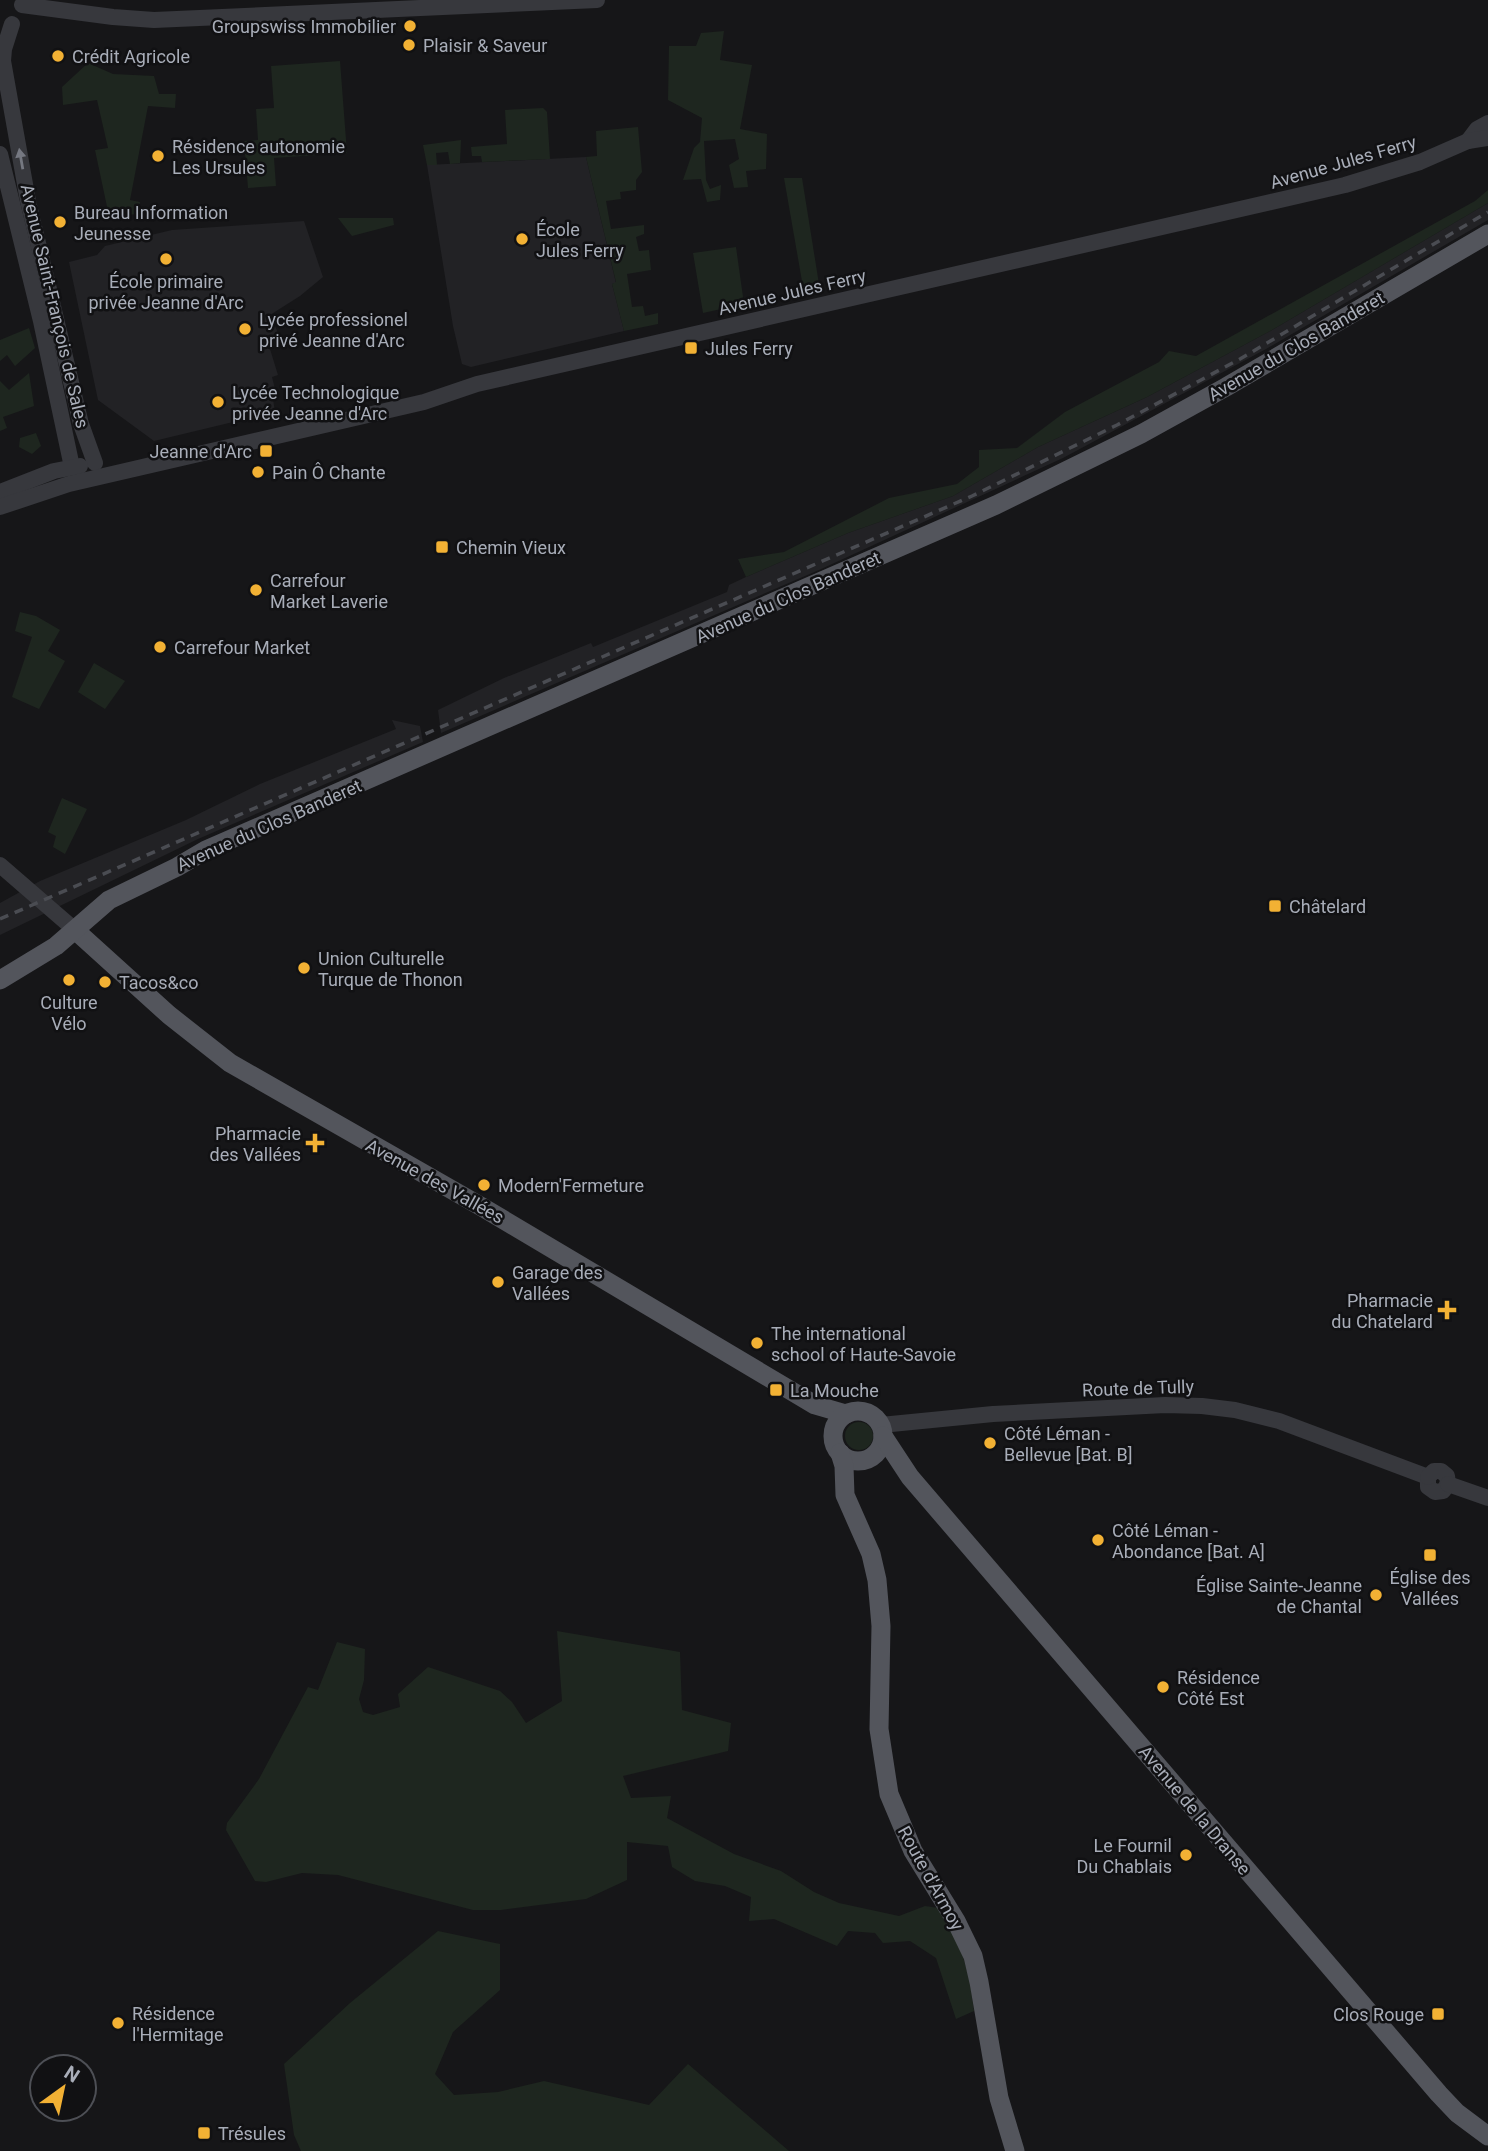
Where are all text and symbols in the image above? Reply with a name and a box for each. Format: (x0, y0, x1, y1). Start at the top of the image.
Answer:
place label: Groupswiss Immobilier (212, 16, 396, 37)
marker: Groupswiss Immobilier (402, 18, 418, 34)
place label: Plaisir & Saveur (423, 35, 547, 56)
marker: Plaisir & Saveur (401, 37, 417, 53)
place label: Crédit Agricole (72, 46, 190, 67)
marker: Crédit Agricole (50, 48, 66, 64)
street label: Avenue Jules Ferry (1268, 131, 1419, 193)
place label: Résidence autonomie Les Ursules (172, 136, 345, 178)
one-way arrow (15, 148, 26, 170)
marker: Résidence autonomie Les Ursules (150, 148, 166, 164)
street label: Avenue Saint-François de Sales (17, 182, 93, 430)
place label: Bureau Information Jeunesse (74, 202, 228, 244)
marker: Bureau Information Jeunesse (52, 214, 68, 230)
place label: École Jules Ferry (536, 219, 624, 261)
marker: École Jules Ferry (514, 231, 530, 247)
marker: École primaire privée Jeanne d'Arc (158, 251, 174, 267)
street label: Avenue Jules Ferry (716, 265, 868, 319)
place label: École primaire privée Jeanne d'Arc (88, 271, 244, 313)
street label: Avenue du Clos Banderet (1204, 287, 1388, 405)
place label: Lycée professionel privé Jeanne d'Arc (259, 309, 408, 351)
marker: Lycée professionel privé Jeanne d'Arc (237, 321, 253, 337)
place label: Jules Ferry (705, 338, 793, 359)
marker: Jules Ferry (683, 340, 699, 356)
place label: Lycée Technologique privée Jeanne d'Arc (232, 382, 399, 424)
marker: Lycée Technologique privée Jeanne d'Arc (210, 394, 226, 410)
place label: Jeanne d'Arc (150, 441, 252, 462)
marker: Jeanne d'Arc (258, 443, 274, 459)
place label: Pain Ô Chante (272, 462, 385, 483)
marker: Pain Ô Chante (250, 464, 266, 480)
place label: Chemin Vieux (456, 537, 566, 558)
marker: Chemin Vieux (434, 539, 450, 555)
street label: Avenue du Clos Banderet (692, 547, 884, 647)
place label: Carrefour Market Laverie (270, 570, 388, 612)
marker: Carrefour Market Laverie (248, 582, 264, 598)
place label: Carrefour Market (174, 637, 310, 658)
marker: Carrefour Market (152, 639, 168, 655)
street label: Avenue du Clos Banderet (173, 775, 365, 875)
place label: Châtelard (1289, 896, 1366, 917)
marker: Châtelard (1267, 898, 1283, 914)
place label: Union Culturelle Turque de Thonon (318, 948, 463, 990)
marker: Union Culturelle Turque de Thonon (296, 960, 312, 976)
marker: Culture Vélo (61, 972, 77, 988)
place label: Tacos&co (119, 972, 198, 993)
marker: Tacos&co (97, 974, 113, 990)
place label: Culture Vélo (40, 992, 98, 1034)
place label: Pharmacie des Vallées (210, 1123, 301, 1165)
street label: Avenue des Vallées (362, 1134, 508, 1228)
marker: Pharmacie des Vallées (307, 1135, 323, 1151)
place label: Modern'Fermeture (498, 1175, 644, 1196)
marker: Modern'Fermeture (476, 1177, 492, 1193)
place label: Garage des Vallées (512, 1262, 603, 1304)
marker: Garage des Vallées (490, 1274, 506, 1290)
place label: Pharmacie du Chatelard (1331, 1290, 1433, 1332)
marker: Pharmacie du Chatelard (1439, 1302, 1455, 1318)
place label: The international school of Haute-Savoie (771, 1323, 956, 1365)
marker: The international school of Haute-Savoie (749, 1335, 765, 1351)
street label: Route de Tully (1082, 1376, 1195, 1400)
place label: La Mouche (790, 1380, 879, 1401)
marker: La Mouche (768, 1382, 784, 1398)
place label: Côté Léman - Bellevue [Bat. B] (1004, 1423, 1132, 1465)
marker: Côté Léman - Bellevue [Bat. B] (982, 1435, 998, 1451)
place label: Côté Léman - Abondance [Bat. A] (1112, 1520, 1265, 1562)
marker: Côté Léman - Abondance [Bat. A] (1090, 1532, 1106, 1548)
marker: Église des Vallées (1422, 1547, 1438, 1563)
place label: Église des Vallées (1389, 1567, 1471, 1609)
place label: Église Sainte-Jeanne de Chantal (1196, 1575, 1362, 1617)
marker: Église Sainte-Jeanne de Chantal (1368, 1587, 1384, 1603)
place label: Résidence Côté Est (1177, 1667, 1260, 1709)
marker: Résidence Côté Est (1155, 1679, 1171, 1695)
street label: Avenue de la Dranse (1135, 1741, 1255, 1879)
street label: Route d'Armoy (894, 1822, 968, 1934)
place label: Le Fournil Du Chablais (1076, 1835, 1172, 1877)
marker: Le Fournil Du Chablais (1178, 1847, 1194, 1863)
place label: Résidence l'Hermitage (132, 2003, 224, 2045)
place label: Clos Rouge (1333, 2004, 1424, 2025)
marker: Clos Rouge (1430, 2006, 1446, 2022)
marker: Résidence l'Hermitage (110, 2015, 126, 2031)
north arrow (28, 2053, 98, 2123)
text: N (60, 2061, 84, 2087)
place label: Trésules (218, 2123, 286, 2144)
marker: Trésules (196, 2125, 212, 2141)

